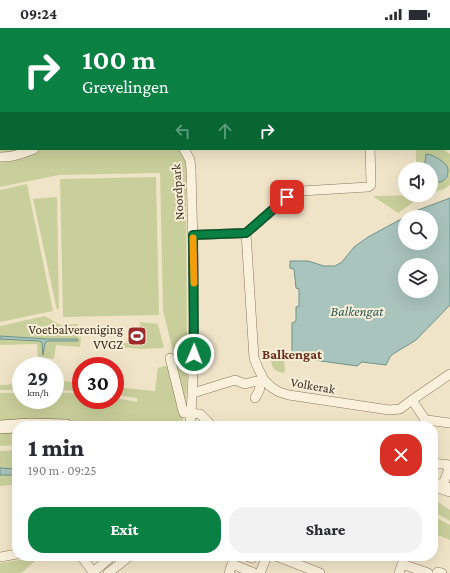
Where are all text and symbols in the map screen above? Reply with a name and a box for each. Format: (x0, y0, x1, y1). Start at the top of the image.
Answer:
text: 09:24 (20, 6, 57, 22)
icon: right (16, 44, 68, 96)
text: 100 m (82, 44, 156, 75)
text: Grevelingen (82, 77, 169, 97)
icon: left (172, 120, 194, 142)
icon: ahead (214, 120, 236, 142)
icon: right (256, 120, 278, 142)
map controls (398, 162, 438, 298)
button: sound (398, 162, 438, 202)
street label: Noordpark (168, 163, 187, 220)
pin (270, 180, 304, 214)
icon: arrive (276, 186, 298, 208)
button: search (398, 210, 438, 250)
button: layers (398, 258, 438, 298)
water label: Balkengat (331, 303, 384, 319)
place label: Voetbalvereniging VVGZ (29, 322, 124, 352)
sports icon: Voetbalvereniging VVGZ (126, 325, 148, 347)
position arrow (173, 333, 215, 375)
district label: Balkengat (262, 346, 323, 362)
speed limit sign: 30 (72, 357, 124, 409)
text: 29 (27, 367, 49, 389)
street label: Volkerak (289, 374, 337, 397)
text: km/h (27, 387, 49, 398)
text: 1 min (28, 434, 84, 461)
button: close (380, 434, 422, 476)
text: 190 m · 09:25 (28, 463, 96, 478)
button: Exit (28, 507, 221, 553)
button: Share (229, 507, 422, 553)

